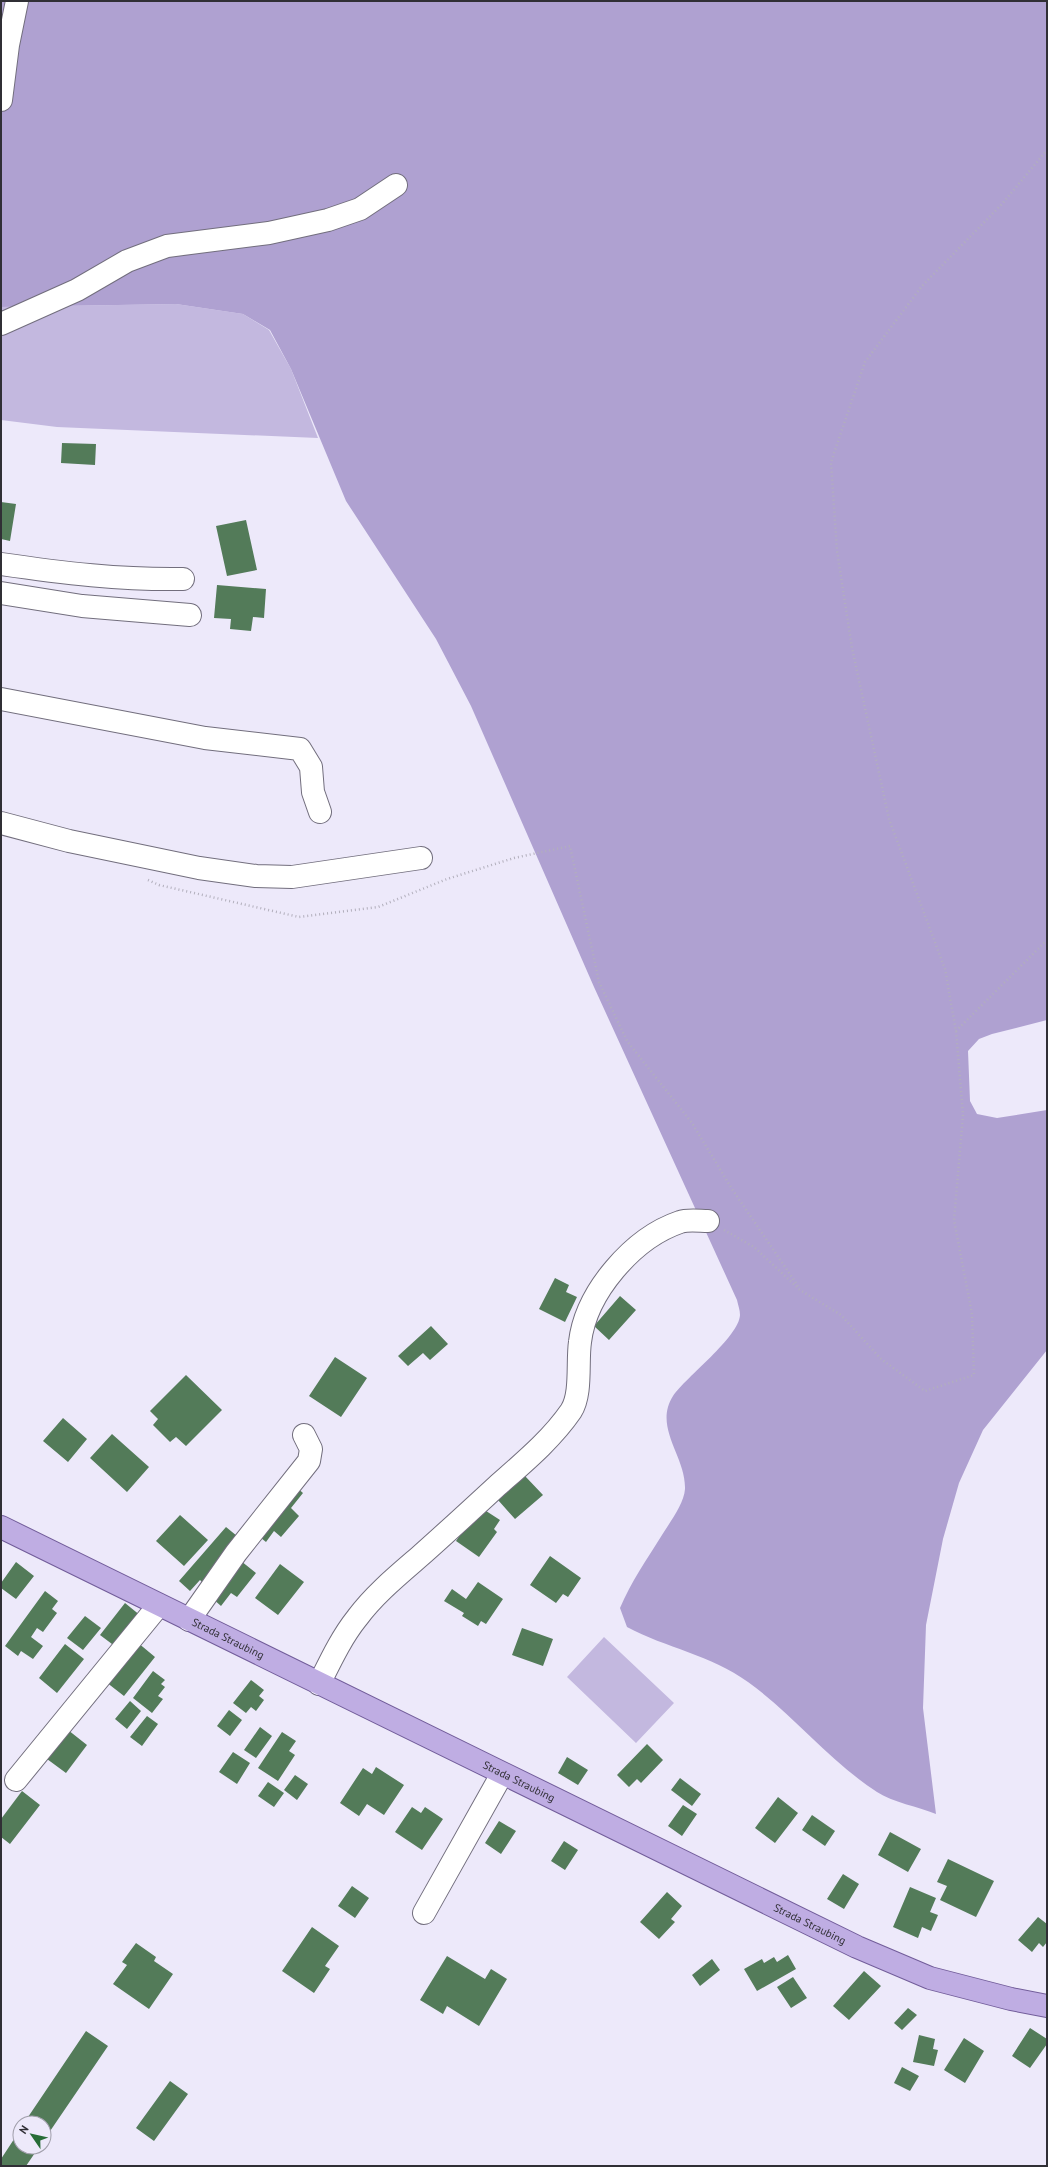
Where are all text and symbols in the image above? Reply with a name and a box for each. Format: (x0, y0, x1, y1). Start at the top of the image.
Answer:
street label: Strada Straubing (190, 1615, 267, 1662)
street label: Strada Straubing (481, 1758, 557, 1805)
street label: Strada Straubing (771, 1900, 848, 1948)
north arrow (12, 2115, 52, 2155)
text: N (16, 2122, 32, 2136)

